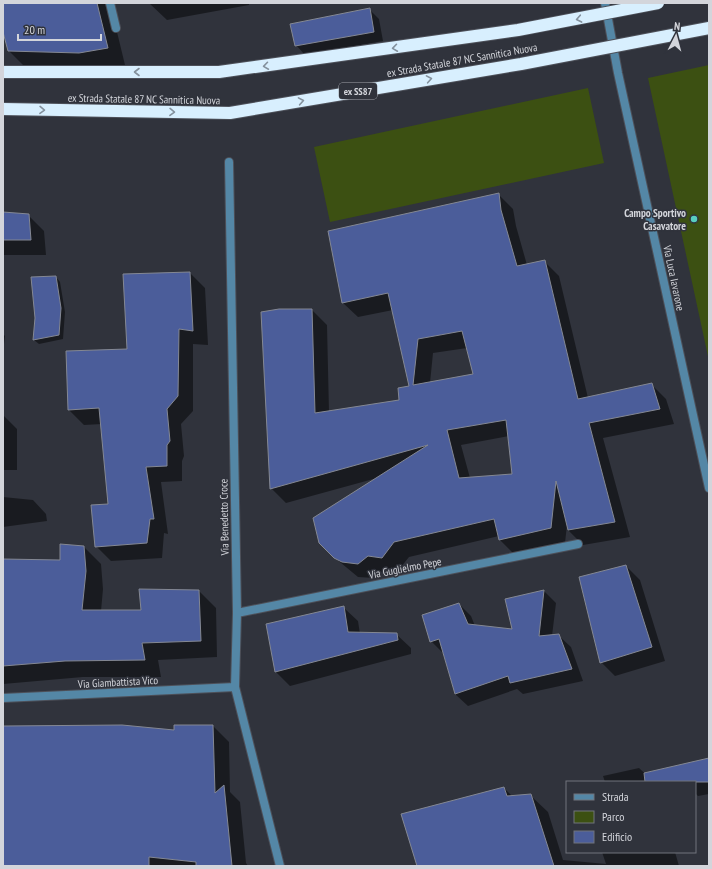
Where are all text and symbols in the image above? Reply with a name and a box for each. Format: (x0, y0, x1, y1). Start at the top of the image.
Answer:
one-way arrow (576, 14, 582, 22)
scale bar (18, 16, 101, 42)
north arrow (656, 16, 696, 56)
text: N (673, 19, 681, 33)
text: 20 m (24, 22, 45, 37)
street label: ex Strada Statale 87 NC Sannitica Nuova (386, 40, 538, 80)
one-way arrow (392, 43, 398, 52)
one-way arrow (263, 61, 269, 70)
one-way arrow (134, 68, 140, 76)
one-way arrow (426, 75, 432, 84)
road number: ex SS87 (339, 83, 377, 99)
street label: ex Strada Statale 87 NC Sannitica Nuova (68, 91, 220, 107)
one-way arrow (298, 97, 304, 106)
one-way arrow (39, 106, 45, 114)
one-way arrow (169, 108, 175, 116)
place label: Campo Sportivo Casavatore (624, 206, 686, 233)
marker: Campo Sportivo Casavatore (689, 214, 699, 224)
street label: Via Luca Iavarone (660, 243, 688, 313)
street label: Via Benedetto Croce (216, 478, 232, 556)
street label: Via Guglielmo Pepe (366, 554, 443, 582)
street label: Via Giambattista Vico (77, 673, 159, 691)
legend (566, 781, 696, 853)
text: Strada (602, 789, 629, 804)
text: Parco (602, 809, 624, 824)
text: Edificio (602, 829, 632, 844)

